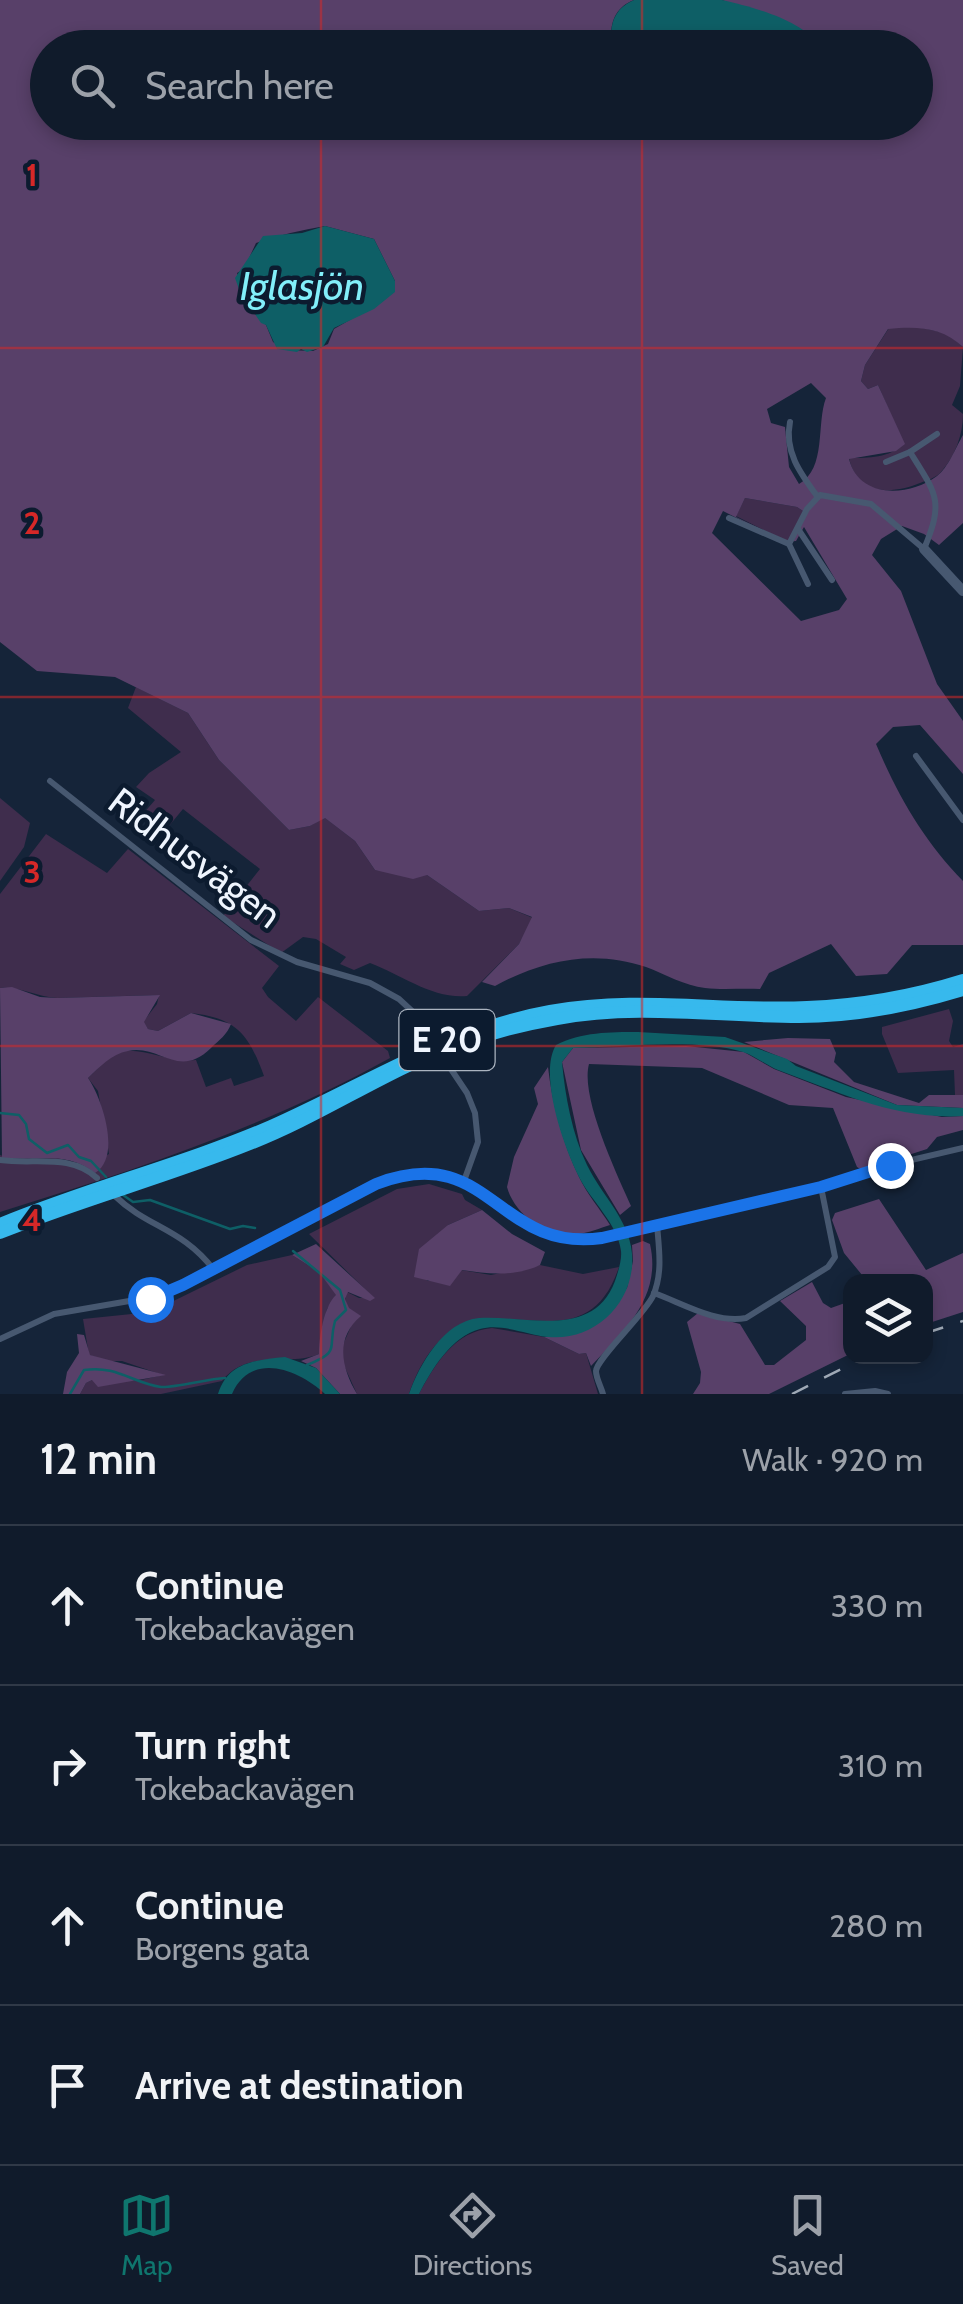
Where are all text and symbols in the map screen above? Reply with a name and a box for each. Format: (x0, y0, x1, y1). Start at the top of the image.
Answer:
search box (30, 30, 933, 140)
icon: search (65, 58, 120, 113)
text: Search here (145, 62, 334, 109)
text: 1 (26, 155, 38, 194)
water label: Iglasjön (240, 261, 364, 310)
text: 2 (24, 503, 40, 542)
street label: Ridhusvägen (100, 777, 291, 938)
text: 3 (23, 852, 41, 891)
road number: E 20 (400, 1010, 494, 1070)
route end (868, 1143, 914, 1189)
text: 4 (22, 1200, 42, 1239)
map controls (843, 1274, 933, 1364)
button: layers (843, 1274, 933, 1364)
route start (128, 1277, 174, 1323)
text: 12 min (40, 1433, 157, 1485)
text: Walk · 920 m (742, 1440, 923, 1479)
text: Continue (135, 1562, 284, 1609)
icon: ahead (40, 1578, 95, 1633)
text: 330 m (831, 1586, 923, 1625)
text: Tokebackavägen (135, 1609, 355, 1648)
text: Turn right (135, 1722, 291, 1769)
icon: right (40, 1738, 95, 1793)
text: 310 m (838, 1746, 923, 1785)
text: Tokebackavägen (135, 1769, 355, 1808)
text: Continue (135, 1882, 284, 1929)
icon: ahead (40, 1898, 95, 1953)
text: 280 m (829, 1906, 923, 1945)
text: Borgens gata (135, 1929, 309, 1968)
icon: arrive (40, 2058, 95, 2113)
text: Arrive at destination (135, 2062, 464, 2109)
tab: Map (119, 2188, 174, 2282)
tab: Directions (413, 2188, 532, 2282)
tab: Saved (771, 2188, 844, 2282)

